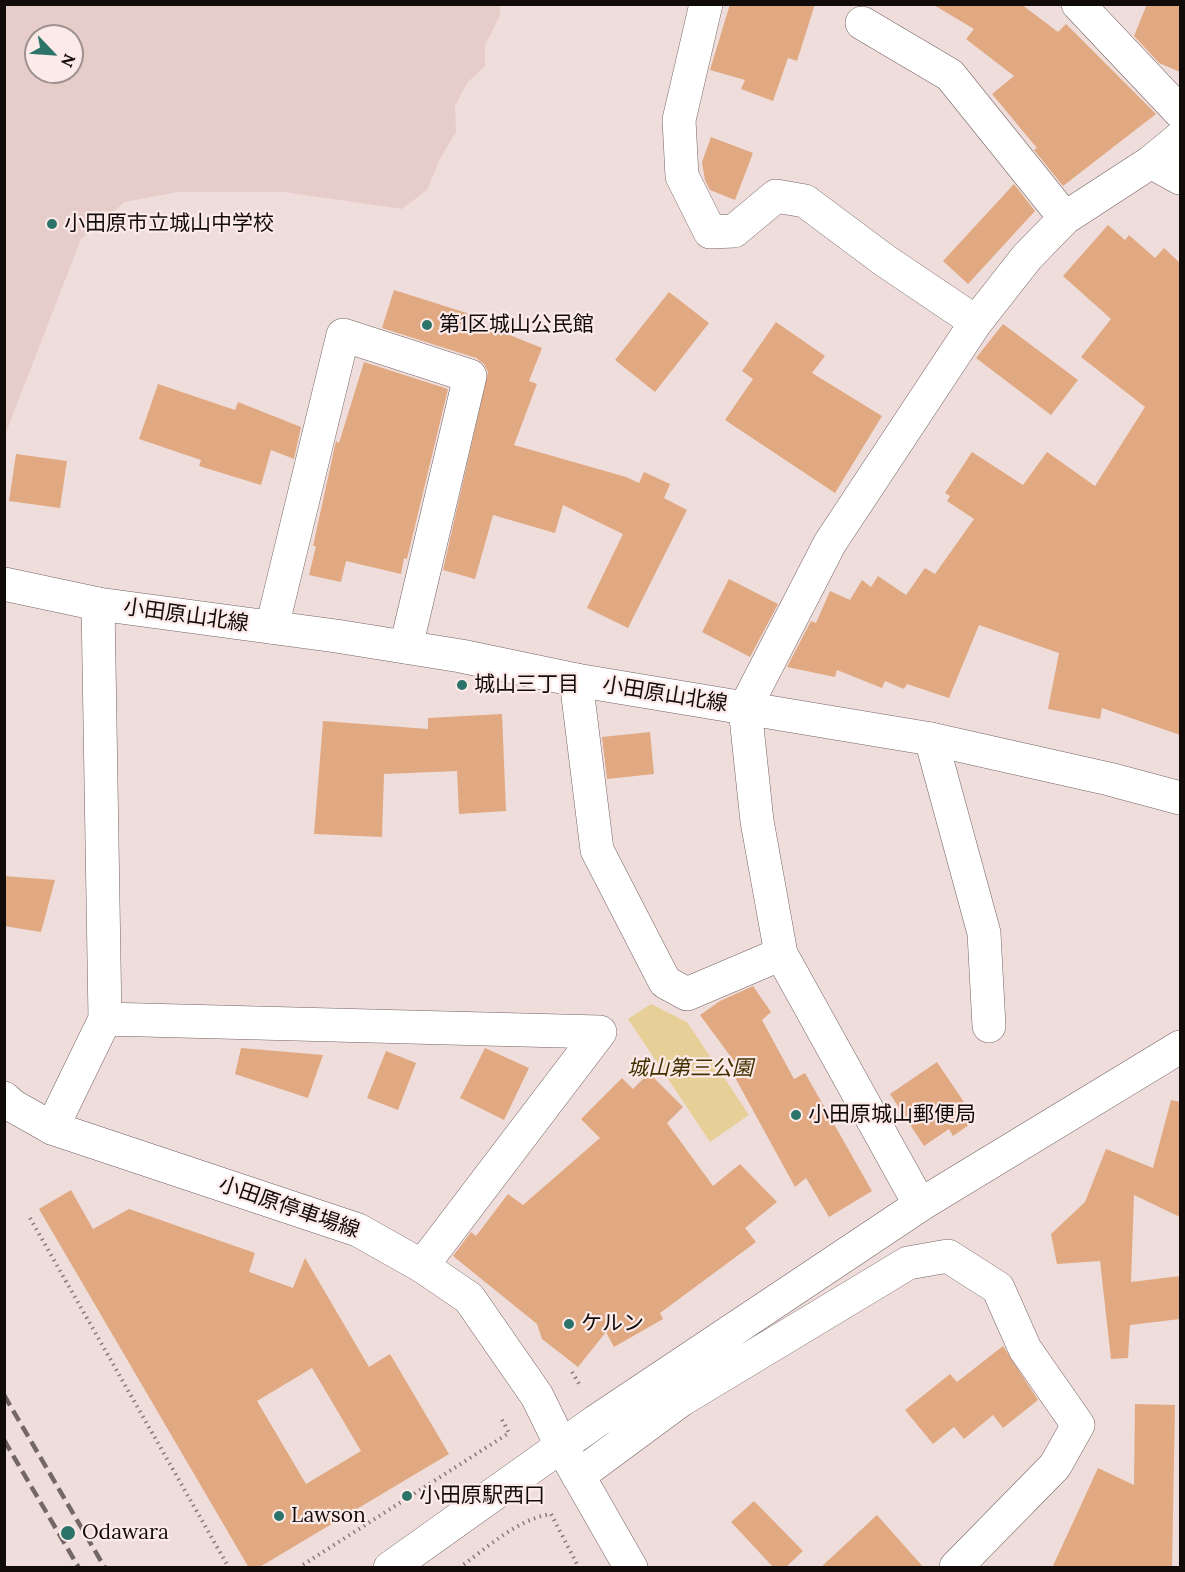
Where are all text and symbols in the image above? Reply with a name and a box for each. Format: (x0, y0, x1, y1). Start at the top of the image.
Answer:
north arrow (24, 24, 84, 84)
text: N (57, 51, 80, 71)
place label: 小田原市立城山中学校 (64, 211, 274, 237)
marker: 小田原市立城山中学校 (45, 217, 59, 231)
place label: 第1区城山公民館 (439, 312, 594, 338)
marker: 第1区城山公民館 (420, 318, 434, 332)
street label: 小田原山北線 (122, 595, 250, 637)
place label: 城山三丁目 (474, 672, 579, 698)
street label: 小田原山北線 (601, 673, 729, 717)
marker: 城山三丁目 (455, 678, 469, 692)
park label: 城山第三公園 (627, 1056, 753, 1082)
place label: 小田原城山郵便局 (808, 1102, 976, 1128)
marker: 小田原城山郵便局 (789, 1108, 803, 1122)
street label: 小田原停車場線 (215, 1172, 363, 1244)
place label: ケルン (581, 1311, 644, 1337)
marker: ケルン (562, 1317, 576, 1331)
place label: 小田原駅西口 (419, 1483, 545, 1509)
marker: 小田原駅西口 (400, 1489, 414, 1503)
place label: Lawson (291, 1503, 366, 1529)
marker: Lawson (272, 1509, 286, 1523)
place label: Odawara (82, 1520, 169, 1546)
marker: Odawara (59, 1524, 77, 1542)

